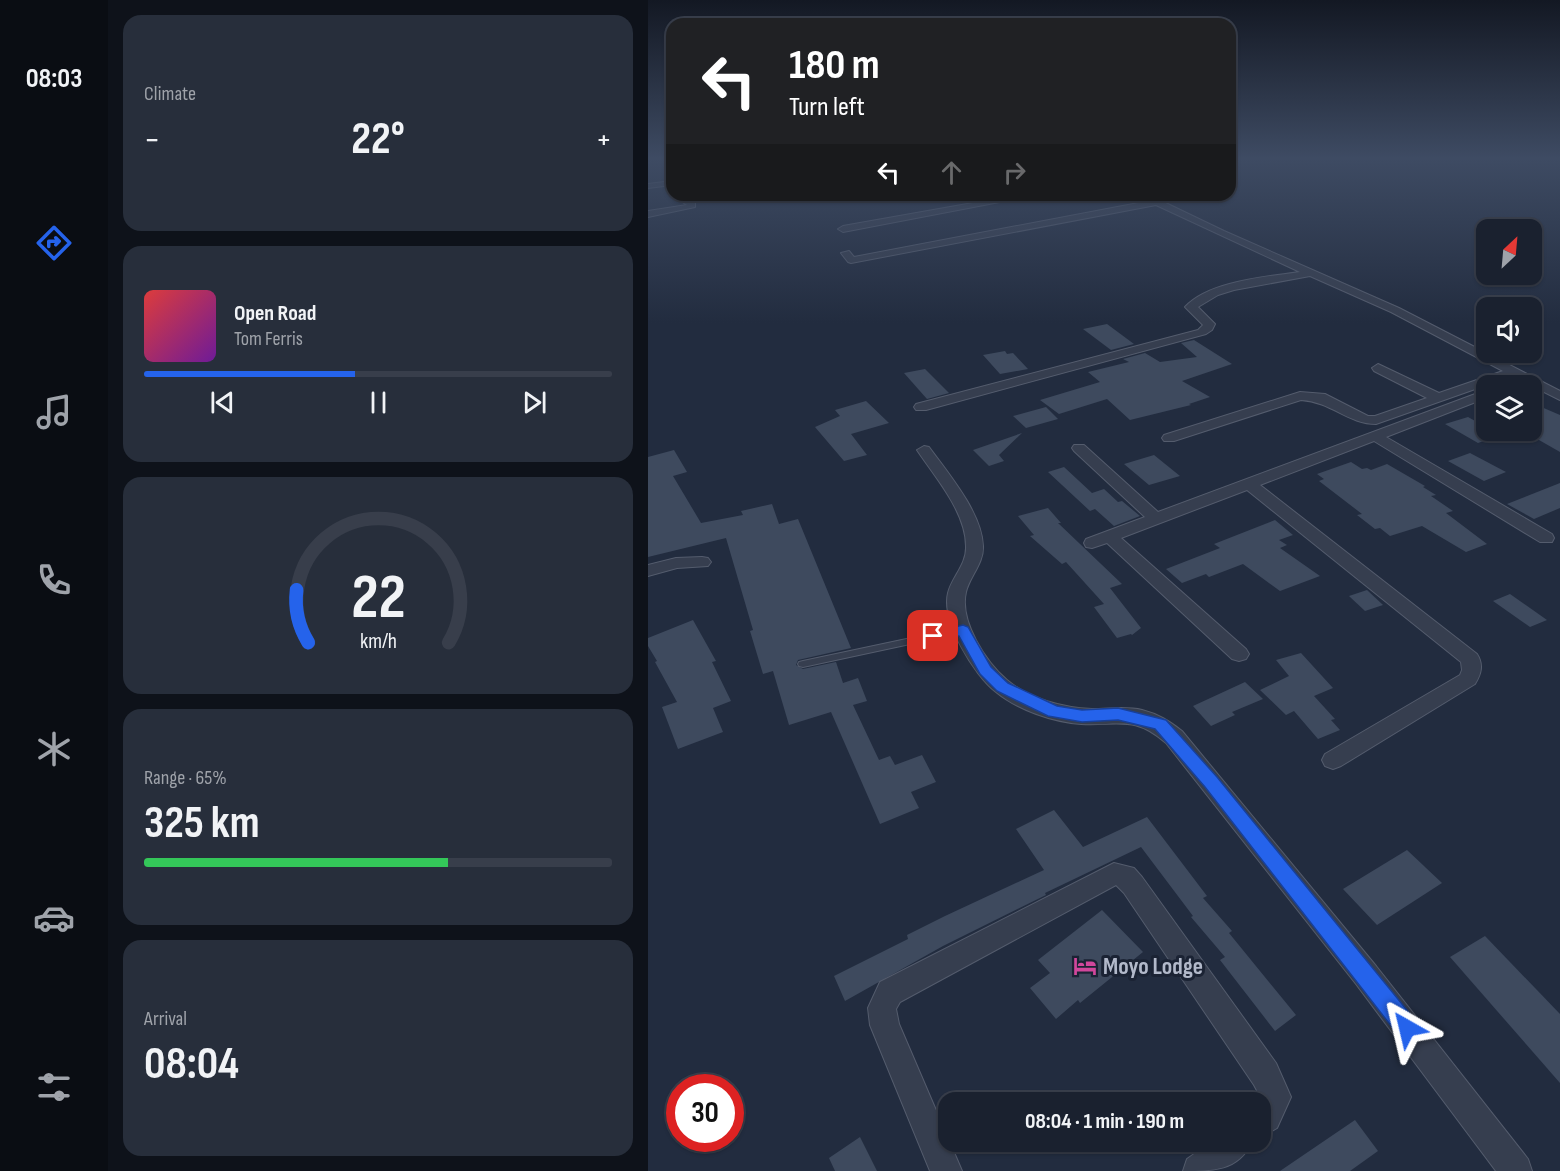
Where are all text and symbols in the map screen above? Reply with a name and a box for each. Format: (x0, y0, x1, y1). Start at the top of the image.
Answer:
text: 180 m (789, 40, 880, 91)
icon: left (690, 42, 768, 120)
text: 08:03 (26, 63, 82, 95)
text: Climate (144, 82, 196, 106)
text: Turn left (789, 91, 865, 123)
text: 22° (351, 112, 405, 167)
text: − (144, 120, 160, 160)
text: + (596, 120, 612, 160)
icon: left (872, 156, 905, 189)
icon: ahead (935, 156, 968, 189)
icon: right (998, 156, 1031, 189)
north arrow (1476, 219, 1542, 285)
map controls (1476, 219, 1542, 441)
icon: directions (33, 222, 75, 264)
button: sound (1476, 297, 1542, 363)
text: Open Road (234, 300, 316, 327)
text: Tom Ferris (234, 327, 303, 351)
button: layers (1476, 375, 1542, 441)
icon: previous (206, 386, 239, 419)
icon: pause (362, 386, 395, 419)
icon: next (518, 386, 551, 419)
icon: music (33, 391, 75, 433)
icon: phone (33, 559, 75, 601)
text: 22 (351, 561, 405, 636)
pin (907, 610, 958, 661)
icon: arrive (916, 619, 949, 652)
text: km/h (359, 629, 397, 654)
icon: climate (33, 728, 75, 770)
text: Range · 65% (144, 766, 227, 790)
text: 325 km (144, 796, 260, 851)
icon: car (33, 897, 75, 939)
place label: Moyo Lodge (1103, 952, 1203, 981)
hotel icon: Moyo Lodge (1072, 953, 1098, 979)
position arrow (1375, 996, 1439, 1060)
text: Arrival (144, 1007, 187, 1031)
text: 08:04 (144, 1037, 239, 1092)
icon: filters (33, 1066, 75, 1108)
speed limit sign: 30 (666, 1074, 744, 1152)
text: 08:04 · 1 min · 190 m (1025, 1108, 1184, 1135)

